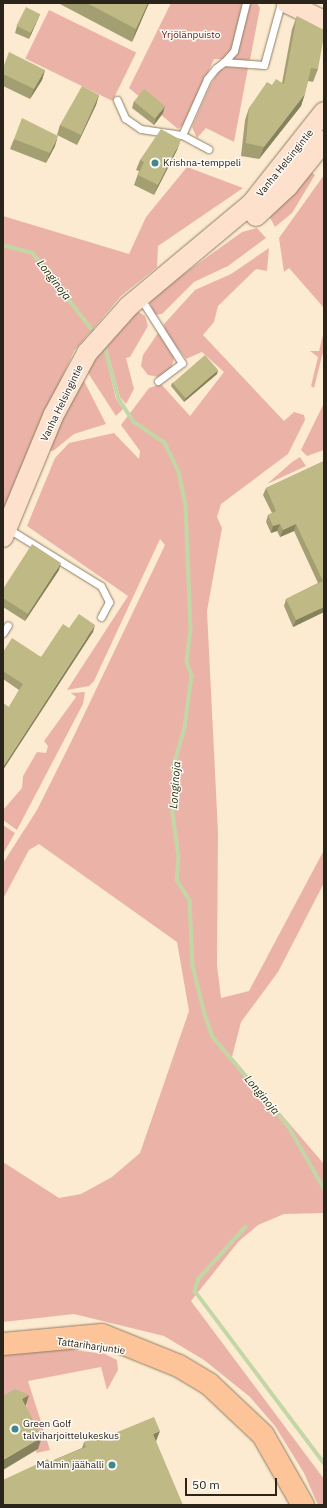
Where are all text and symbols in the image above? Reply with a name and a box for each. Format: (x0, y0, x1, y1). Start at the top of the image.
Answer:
park label: Yrjölänpuisto (162, 29, 220, 41)
street label: Vanha Helsingintie (254, 127, 316, 199)
place label: Krishna-temppeli (163, 157, 241, 169)
marker: Krishna-temppeli (150, 158, 160, 168)
water label: Longinoja (34, 257, 74, 303)
street label: Vanha Helsingintie (38, 363, 86, 443)
water label: Longinoja (167, 761, 183, 809)
water label: Longinoja (242, 1073, 282, 1117)
street label: Tattariharjuntie (56, 1335, 126, 1357)
place label: Green Golf talviharjoittelukeskus (23, 1417, 119, 1440)
marker: Green Golf talviharjoittelukeskus (10, 1424, 20, 1434)
place label: Malmin jäähalli (36, 1459, 104, 1471)
marker: Malmin jäähalli (107, 1460, 117, 1470)
scale bar (187, 1470, 279, 1496)
text: 50 m (192, 1477, 220, 1492)

